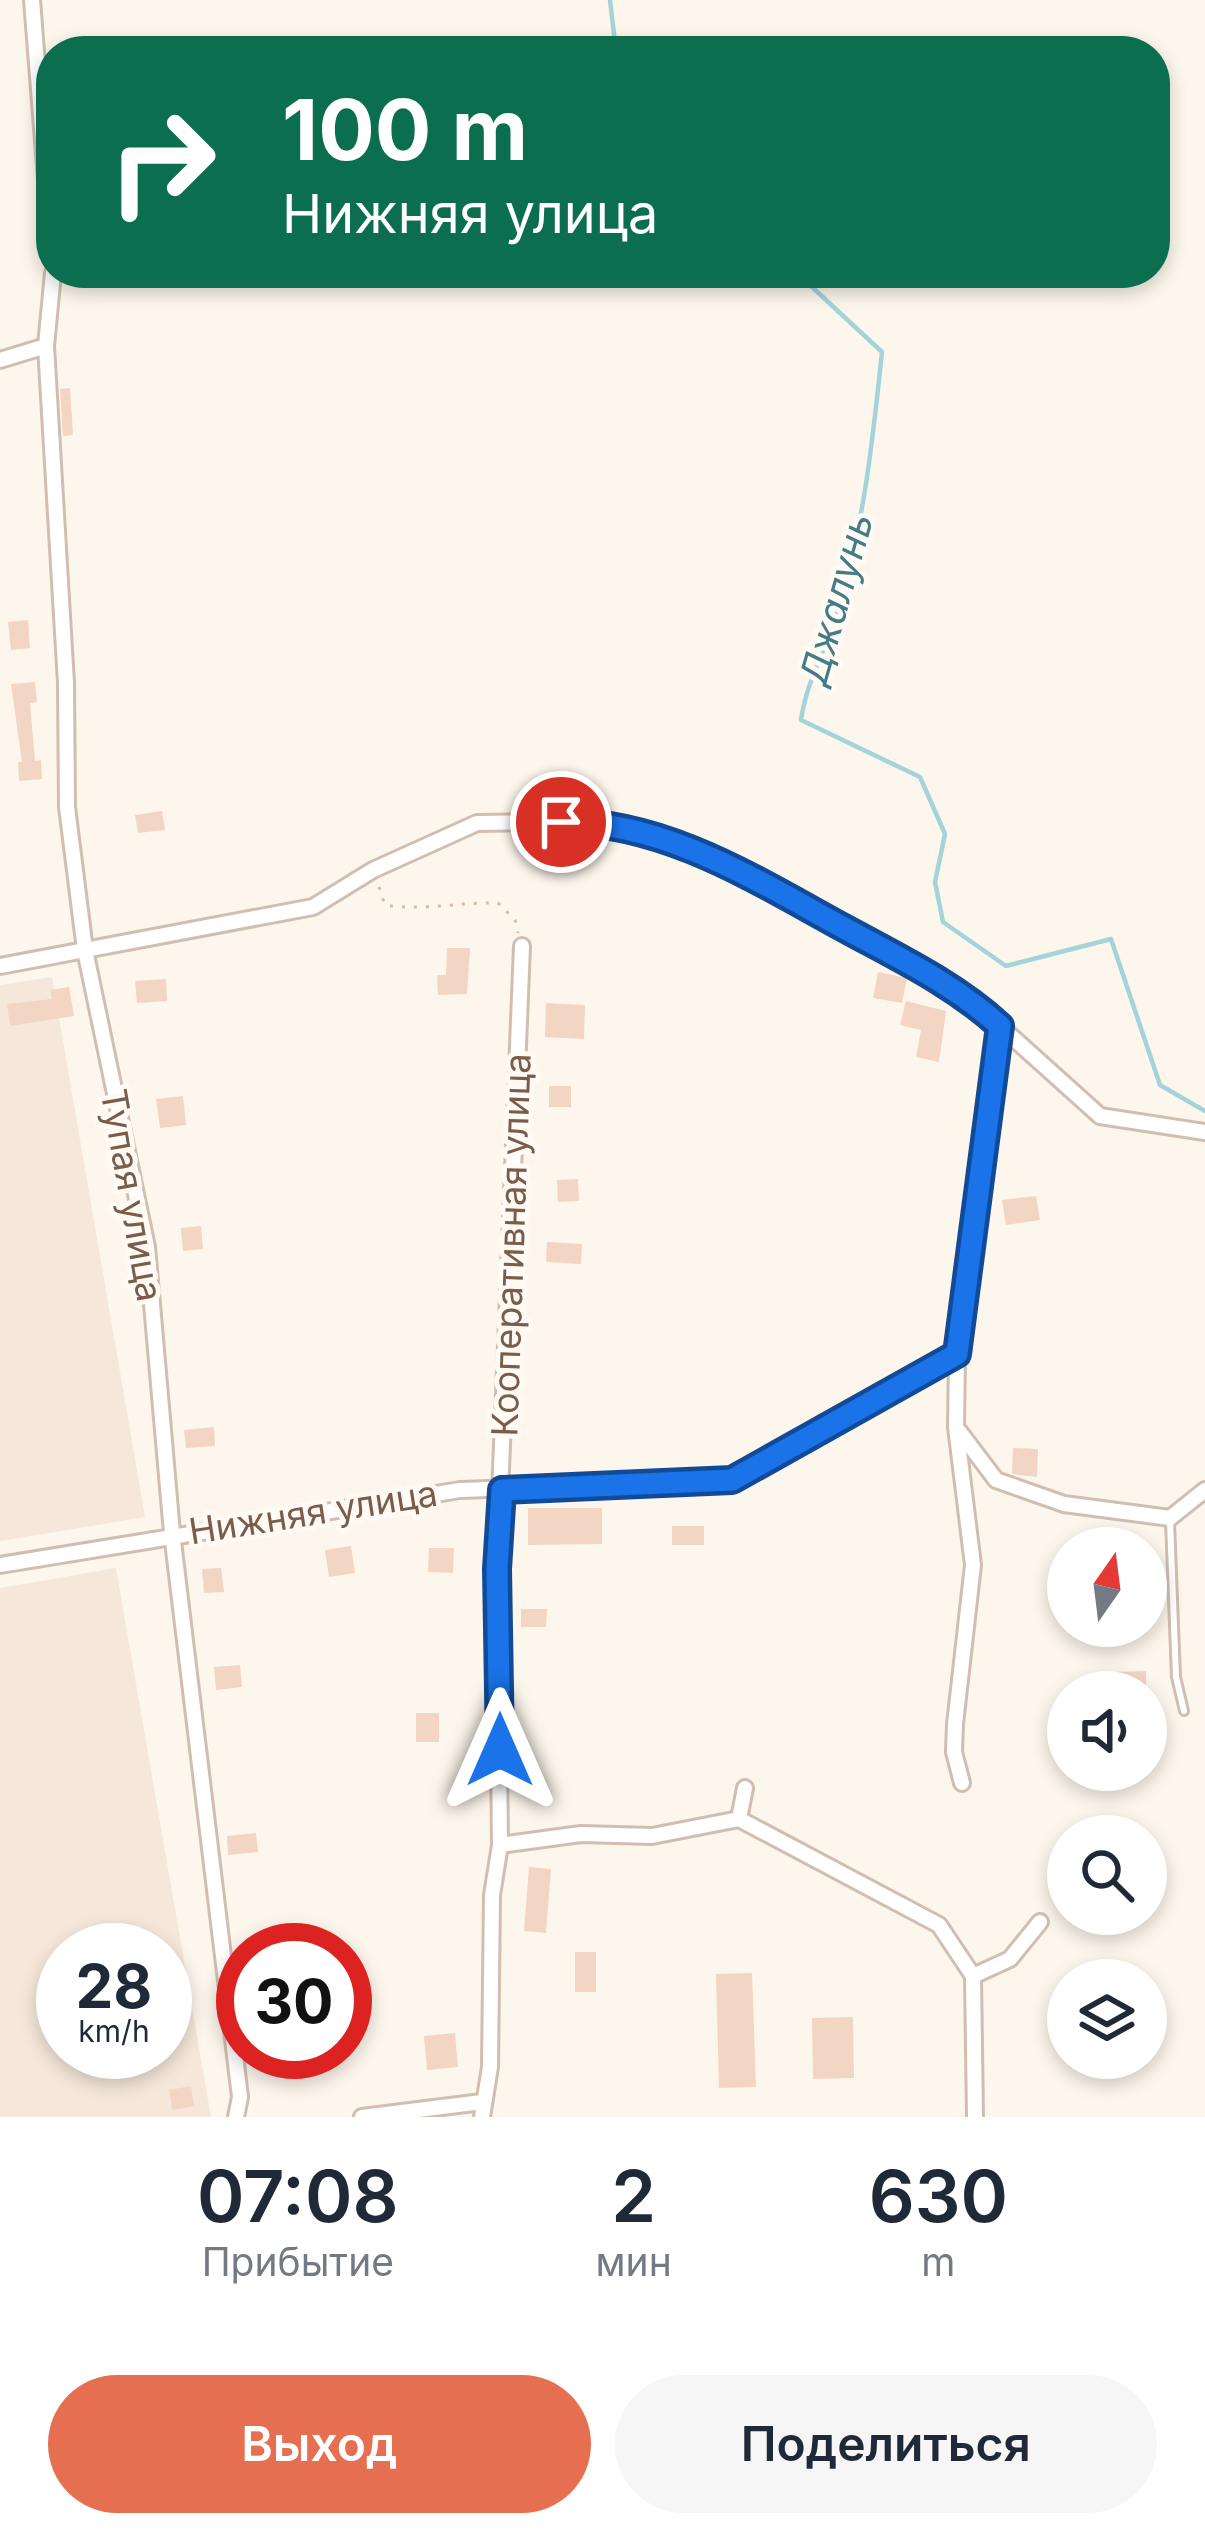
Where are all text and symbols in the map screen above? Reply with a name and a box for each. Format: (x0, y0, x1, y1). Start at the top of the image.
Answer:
text: 100 m (282, 79, 528, 180)
icon: right (84, 84, 240, 240)
text: Нижняя улица (282, 181, 658, 246)
water label: Джалунь (788, 508, 882, 691)
pin (510, 771, 612, 873)
icon: arrive (528, 789, 594, 855)
street label: Кооперативная улица (482, 1053, 540, 1437)
street label: Тупая улица (92, 1085, 172, 1305)
street label: Нижняя улица (186, 1471, 440, 1553)
north arrow (1047, 1527, 1167, 1647)
map controls (1047, 1527, 1167, 2079)
button: sound (1047, 1671, 1167, 1791)
position arrow (437, 1687, 563, 1813)
button: search (1047, 1815, 1167, 1935)
speed limit sign: 30 (216, 1923, 372, 2079)
text: 28 (76, 1950, 152, 2022)
button: layers (1047, 1959, 1167, 2079)
text: km/h (78, 2013, 150, 2049)
text: 07:08 (197, 2152, 399, 2239)
text: 2 (611, 2152, 656, 2239)
text: 630 (869, 2152, 1008, 2239)
text: Прибытие (202, 2238, 394, 2285)
text: мин (596, 2238, 672, 2285)
text: m (921, 2238, 955, 2285)
button: Выход (48, 2375, 591, 2513)
button: Поделиться (615, 2375, 1157, 2513)

